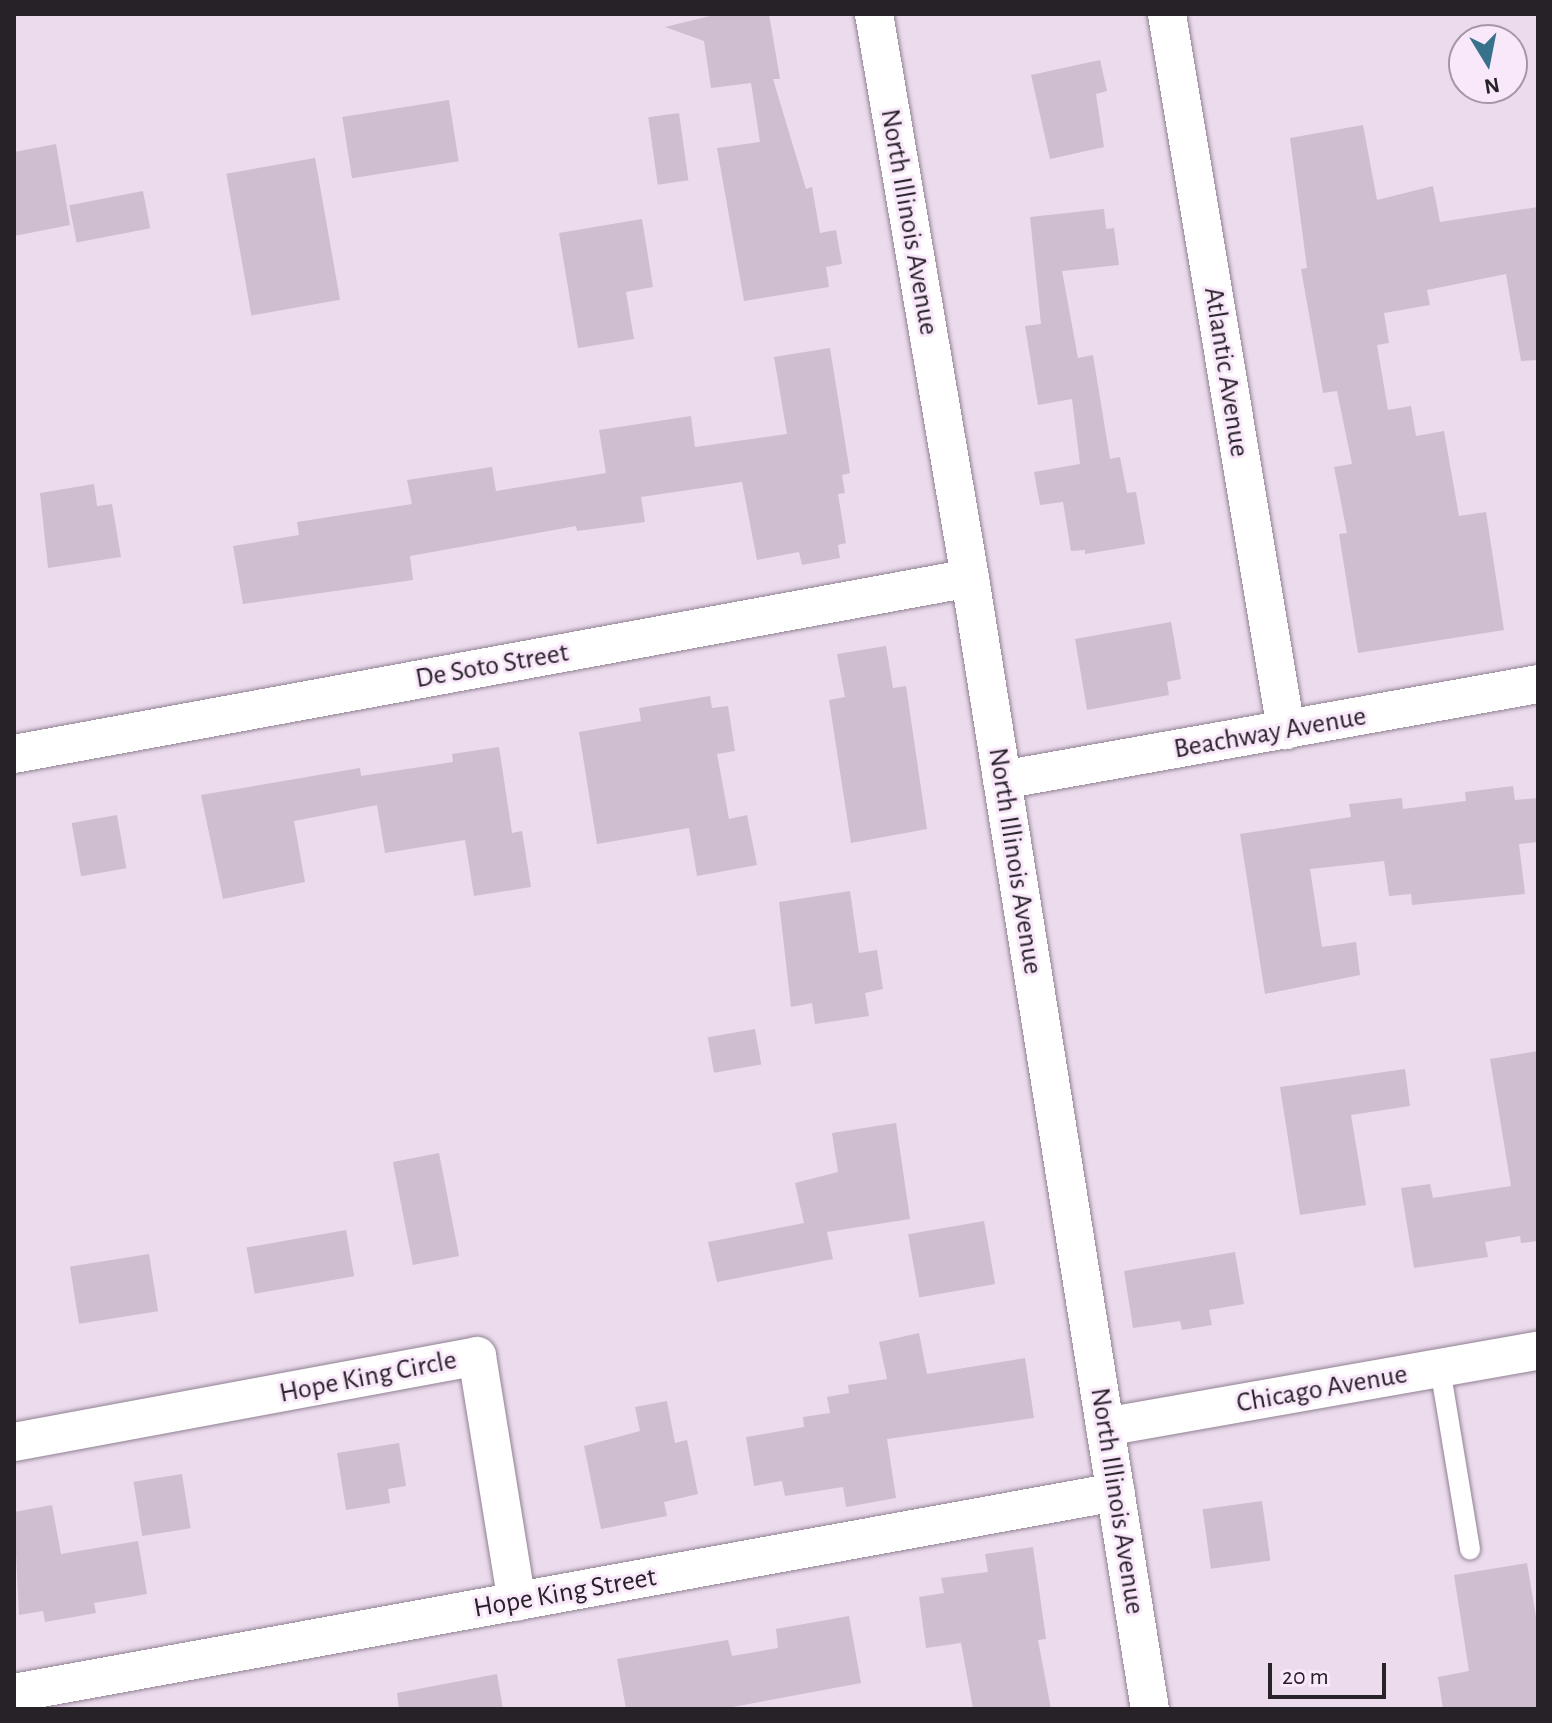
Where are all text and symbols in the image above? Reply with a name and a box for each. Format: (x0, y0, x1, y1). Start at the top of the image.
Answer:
north arrow (1448, 24, 1528, 104)
text: N (1482, 74, 1501, 98)
street label: North Illinois Avenue (873, 106, 945, 338)
street label: Atlantic Avenue (1196, 285, 1256, 459)
street label: De Soto Street (413, 636, 571, 696)
street label: Beachway Avenue (1171, 700, 1369, 766)
street label: North Illinois Avenue (981, 745, 1049, 977)
street label: Hope King Circle (277, 1343, 459, 1411)
street label: Chicago Avenue (1234, 1357, 1410, 1421)
street label: North Illinois Avenue (1083, 1385, 1151, 1617)
street label: Hope King Street (471, 1560, 659, 1626)
scale bar (1272, 1647, 1390, 1697)
text: 20 m (1282, 1665, 1329, 1689)

